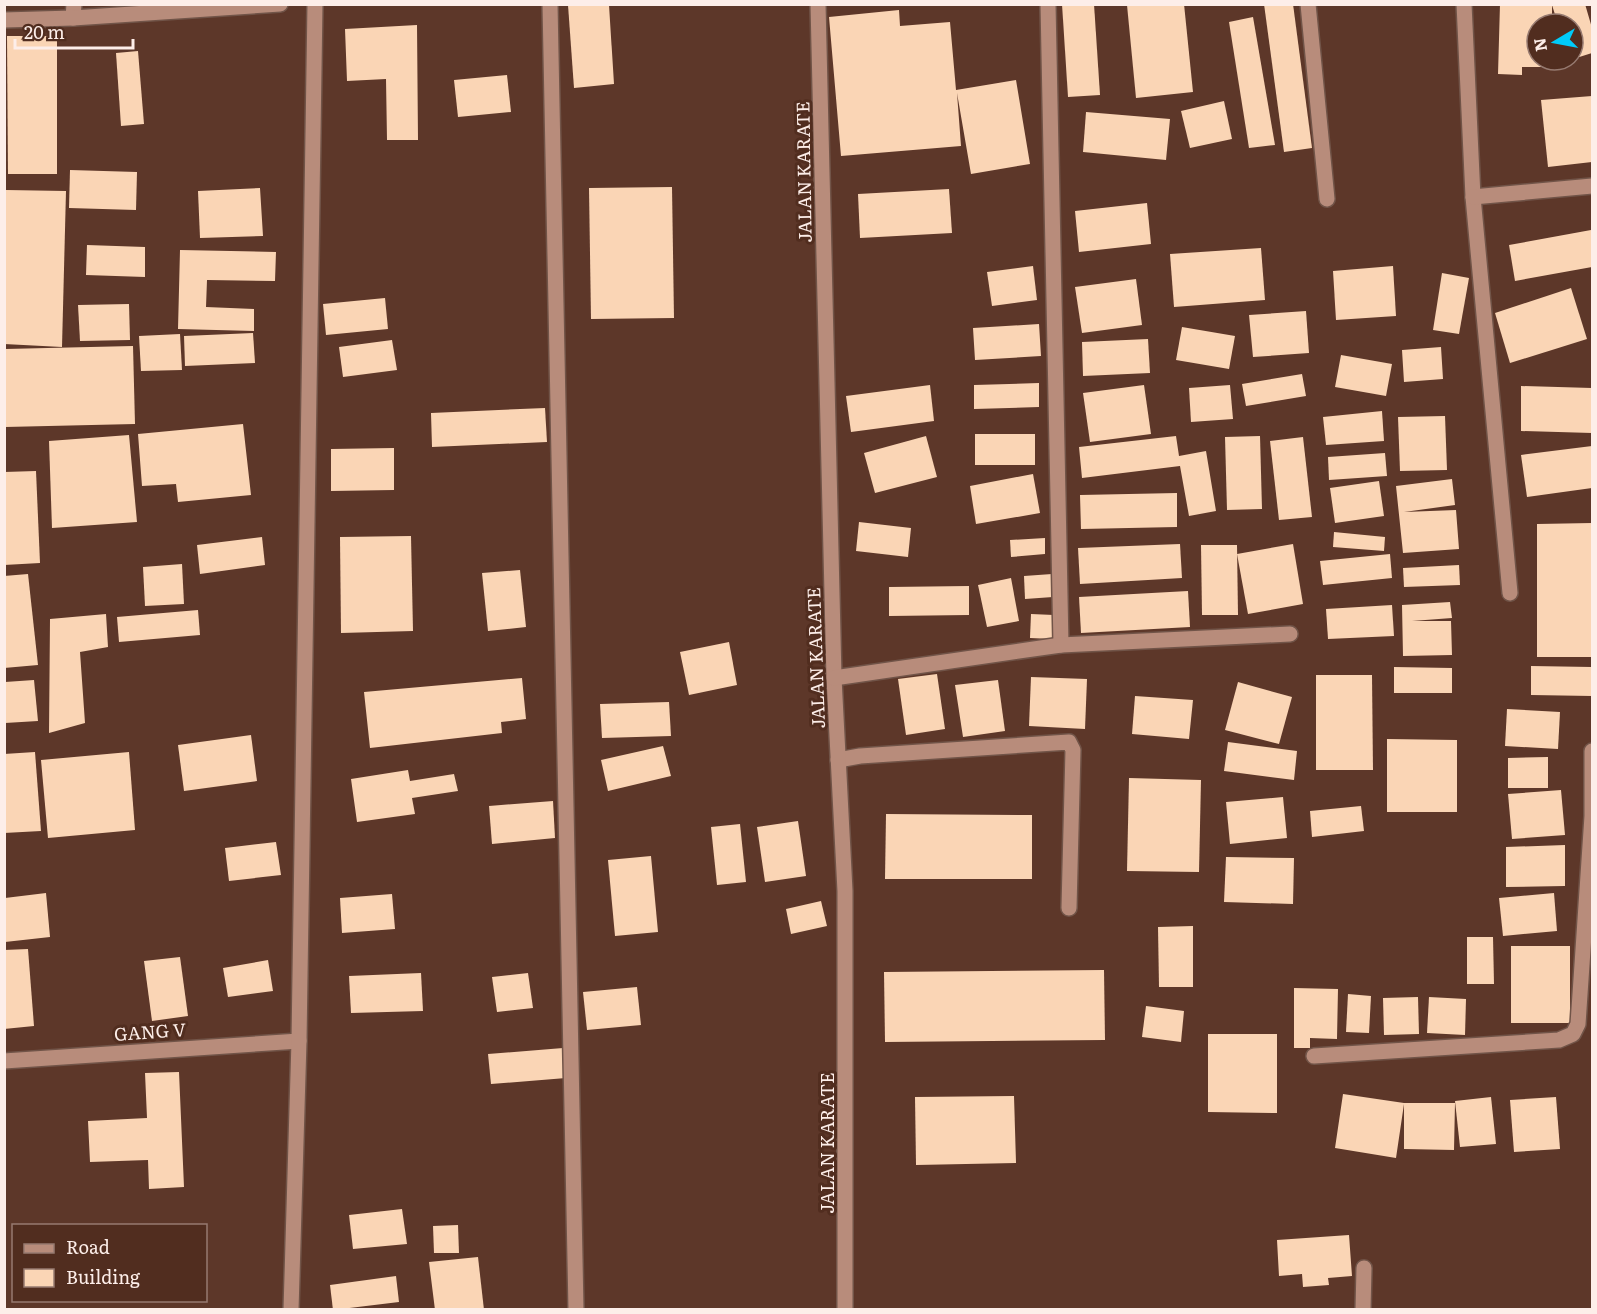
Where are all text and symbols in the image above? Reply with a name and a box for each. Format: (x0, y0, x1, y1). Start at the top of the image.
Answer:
scale bar (15, 12, 134, 50)
north arrow (1525, 12, 1585, 72)
text: 20 m (24, 18, 65, 45)
text: N (1526, 36, 1552, 53)
street label: JALAN KARATE (788, 101, 818, 243)
street label: JALAN KARATE (799, 587, 831, 729)
street label: GANG V (113, 1015, 187, 1047)
street label: JALAN KARATE (813, 1072, 840, 1214)
legend (12, 1224, 207, 1302)
text: Road (66, 1233, 110, 1260)
text: Building (66, 1263, 141, 1290)

